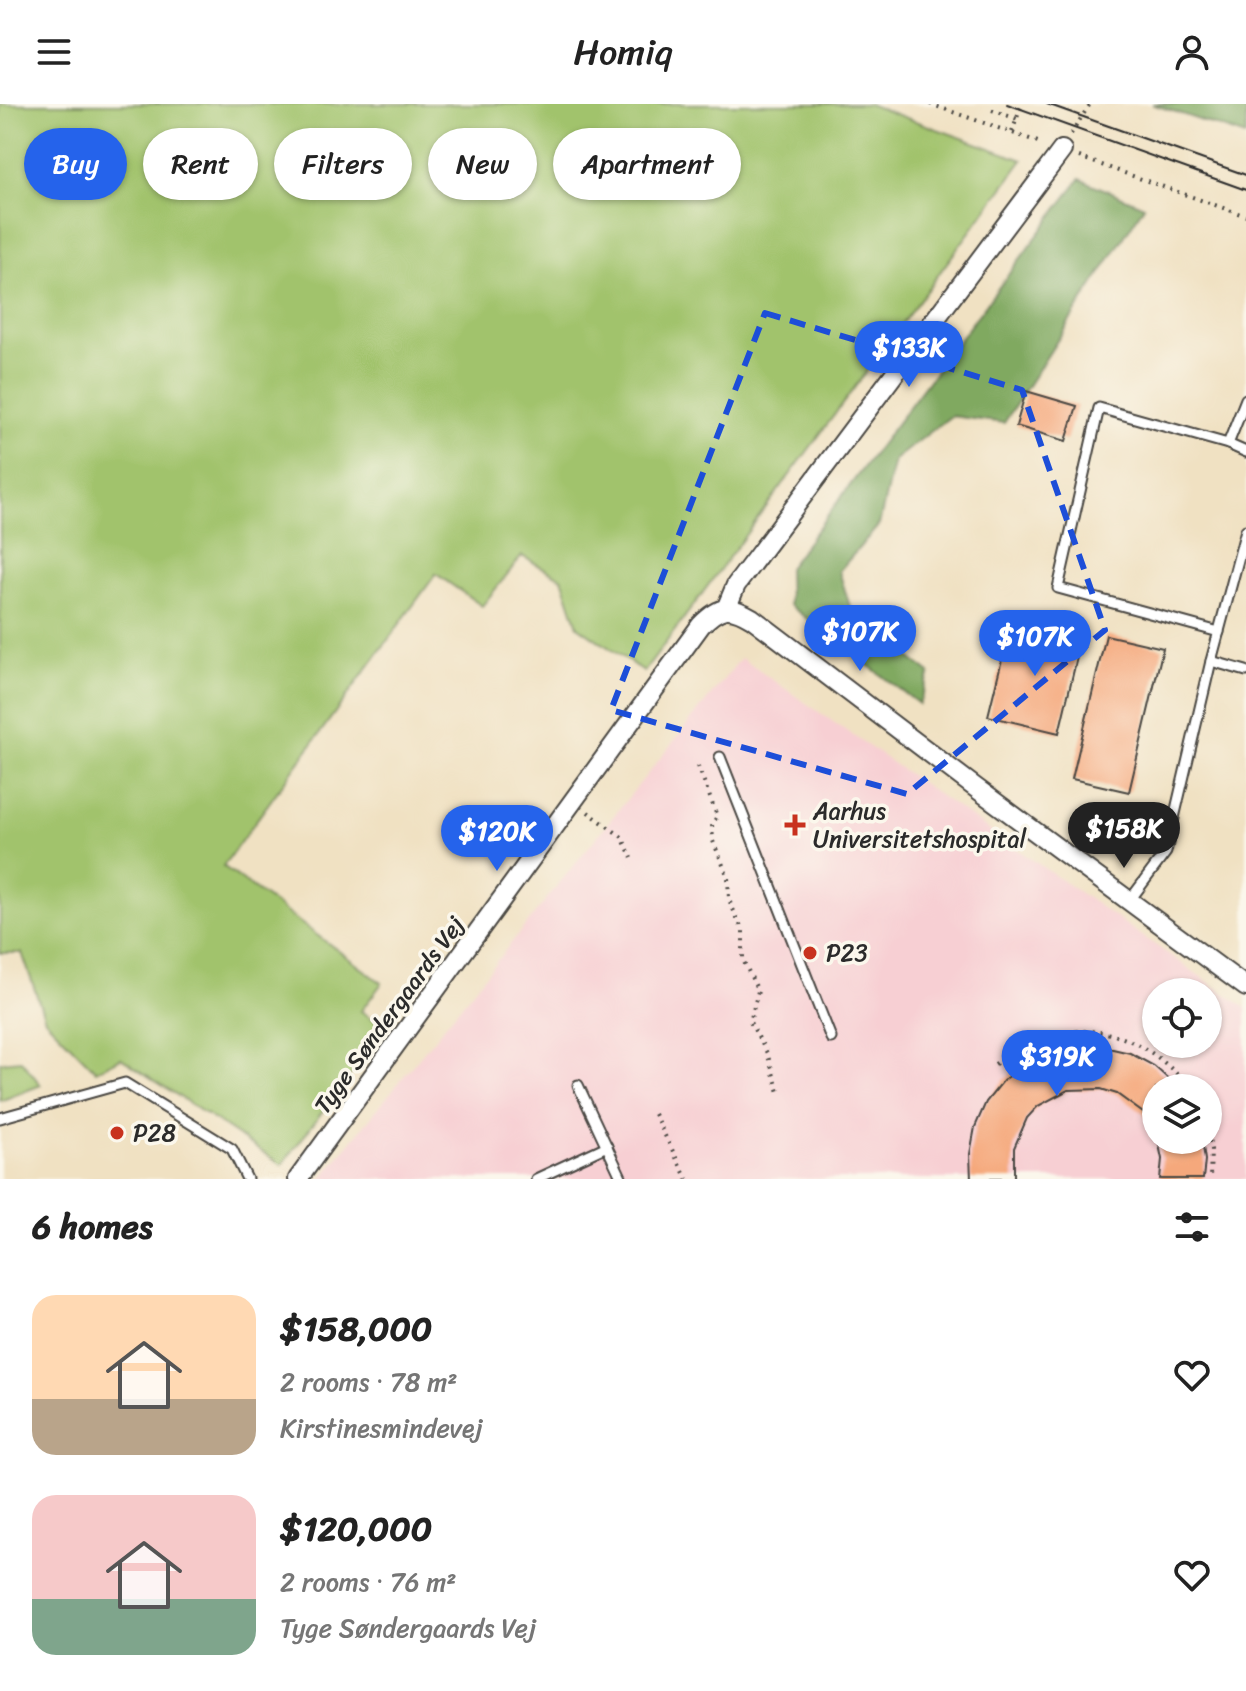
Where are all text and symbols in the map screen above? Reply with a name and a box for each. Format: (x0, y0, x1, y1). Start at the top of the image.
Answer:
text: Homiq (574, 20, 672, 84)
icon: menu (32, 30, 76, 74)
icon: person (1170, 30, 1214, 74)
chip: Buy (24, 128, 127, 200)
chip: Rent (143, 128, 258, 200)
chip: Filters (274, 128, 412, 200)
chip: New (428, 128, 537, 200)
chip: Apartment (553, 128, 741, 200)
pin: $133K (853, 321, 965, 389)
text: $133K (872, 324, 946, 370)
pin: $107K (804, 605, 916, 673)
text: $107K (822, 608, 898, 654)
pin: $107K (979, 610, 1091, 678)
text: $107K (997, 613, 1073, 659)
place label: Aarhus Universitetshospital (812, 790, 1027, 860)
pin: $158K (1068, 802, 1180, 870)
pin: $120K (441, 805, 553, 873)
text: $158K (1086, 805, 1162, 851)
text: $120K (459, 808, 535, 854)
marker: Aarhus Universitetshospital (784, 814, 806, 836)
street label: Tyge Søndergaards Vej (302, 907, 476, 1123)
place label: P23 (826, 932, 868, 974)
marker: P23 (801, 944, 819, 962)
map controls (1142, 978, 1222, 1154)
button: locate (1142, 978, 1222, 1058)
pin: $319K (1001, 1030, 1113, 1098)
text: $319K (1020, 1033, 1094, 1079)
button: layers (1142, 1074, 1222, 1154)
place label: P28 (133, 1112, 176, 1154)
marker: P28 (108, 1124, 126, 1142)
text: 6 homes (32, 1197, 153, 1257)
icon: filters (1170, 1205, 1214, 1249)
text: $158,000 (280, 1299, 432, 1359)
icon: home (96, 1327, 192, 1423)
icon: heart (1170, 1353, 1214, 1397)
text: 2 rooms · 78 m² (280, 1359, 457, 1405)
text: Kirstinesmindevej (280, 1405, 483, 1451)
text: $120,000 (280, 1499, 432, 1559)
icon: home (96, 1527, 192, 1623)
icon: heart (1170, 1553, 1214, 1597)
text: 2 rooms · 76 m² (280, 1559, 457, 1605)
text: Tyge Søndergaards Vej (280, 1605, 536, 1651)

